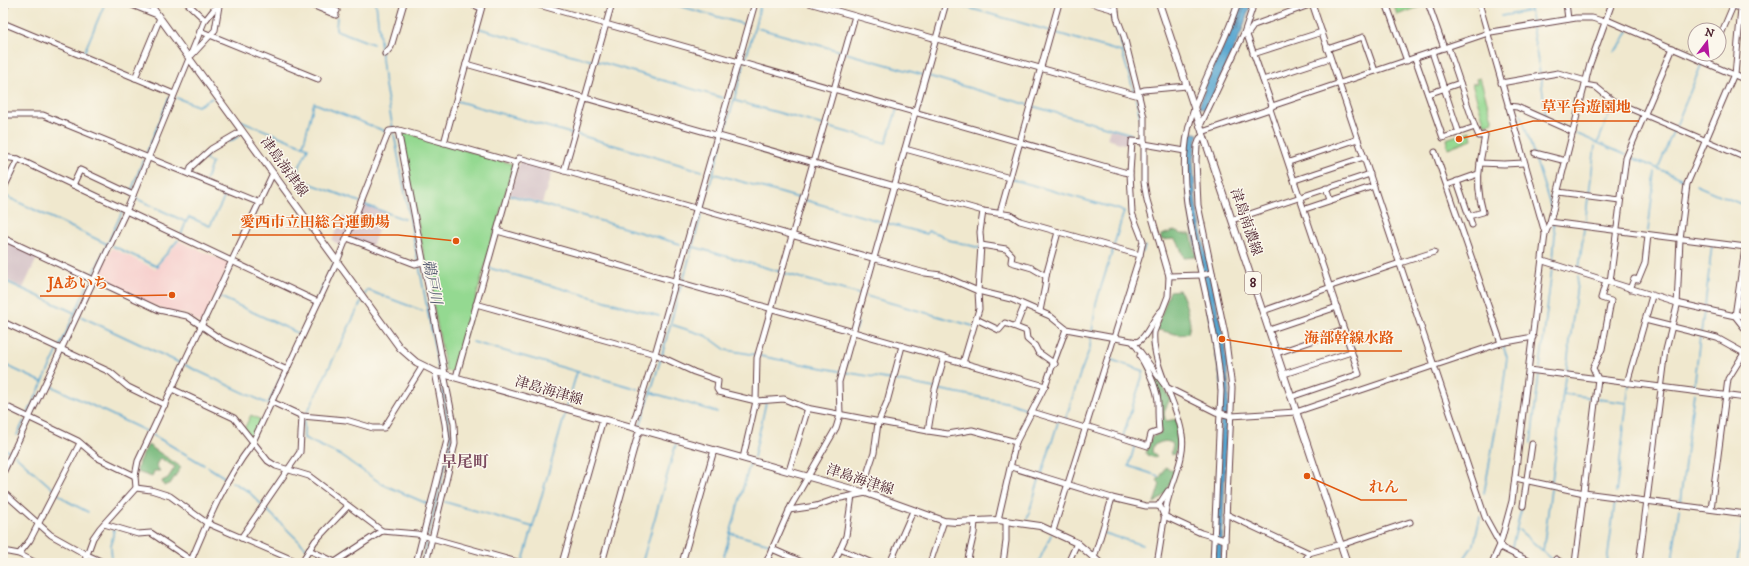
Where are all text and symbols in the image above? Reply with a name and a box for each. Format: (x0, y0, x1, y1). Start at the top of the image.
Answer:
north arrow (1687, 22, 1727, 62)
text: N (1703, 25, 1716, 41)
callout: 草平台遊園地 (1533, 94, 1639, 121)
text: 草平台遊園地 (1541, 98, 1631, 117)
street label: 津島海津線 (256, 133, 312, 201)
street label: 津島南濃線 (1226, 186, 1266, 258)
callout: 愛西市立田総合運動場 (232, 208, 398, 235)
text: 愛西市立田総合運動場 (240, 213, 390, 232)
water label: 鵜戸川 (418, 258, 446, 308)
callout: JAあいち (40, 269, 117, 296)
road number: 8 (1245, 272, 1261, 294)
text: JAあいち (46, 274, 108, 293)
callout: 海部幹線水路 (1296, 324, 1402, 351)
text: 海部幹線水路 (1304, 329, 1394, 348)
street label: 津島海津線 (513, 373, 585, 409)
district label: 早尾町 (441, 452, 489, 472)
street label: 津島海津線 (824, 461, 896, 499)
callout: れん (1361, 473, 1407, 500)
text: れん (1369, 478, 1399, 497)

